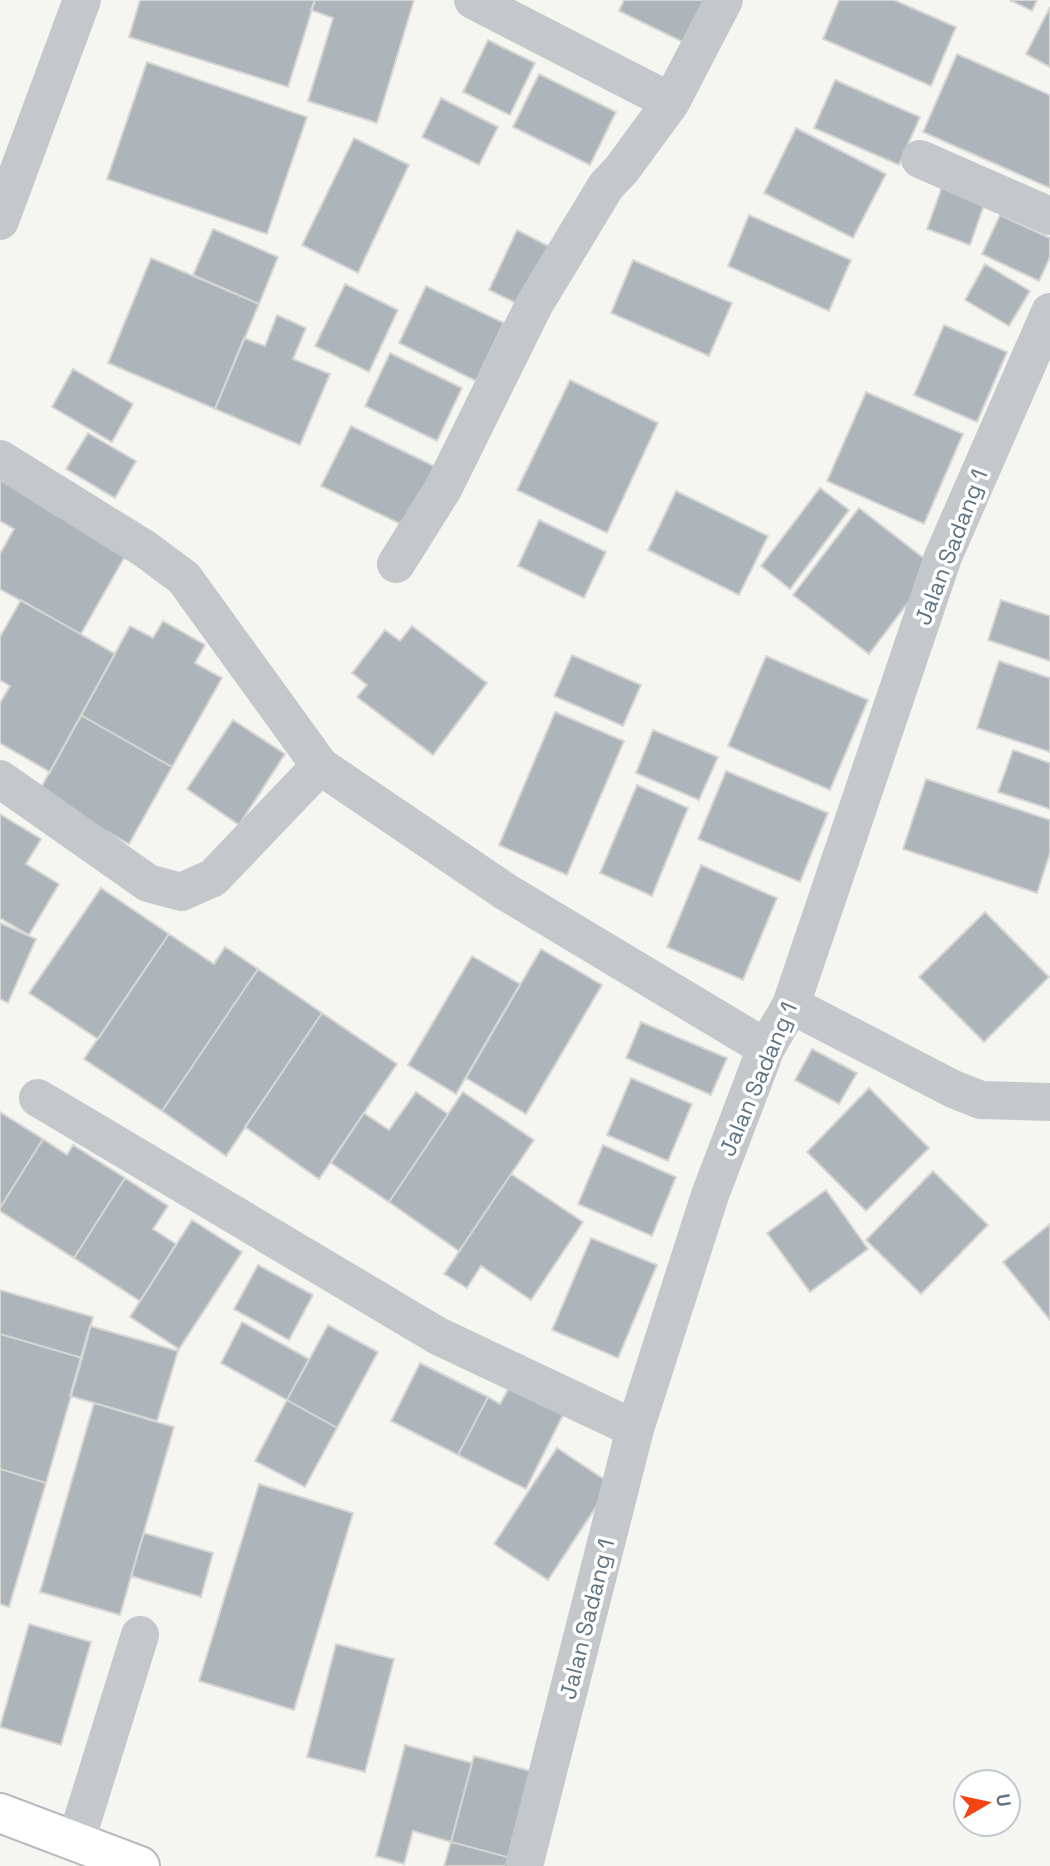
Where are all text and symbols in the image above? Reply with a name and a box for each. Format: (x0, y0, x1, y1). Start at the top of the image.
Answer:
street label: Jalan Sadang 1 (908, 465, 994, 629)
street label: Jalan Sadang 1 (712, 997, 804, 1161)
street label: Jalan Sadang 1 (553, 1536, 621, 1702)
north arrow (952, 1768, 1022, 1838)
text: U (990, 1792, 1017, 1809)

